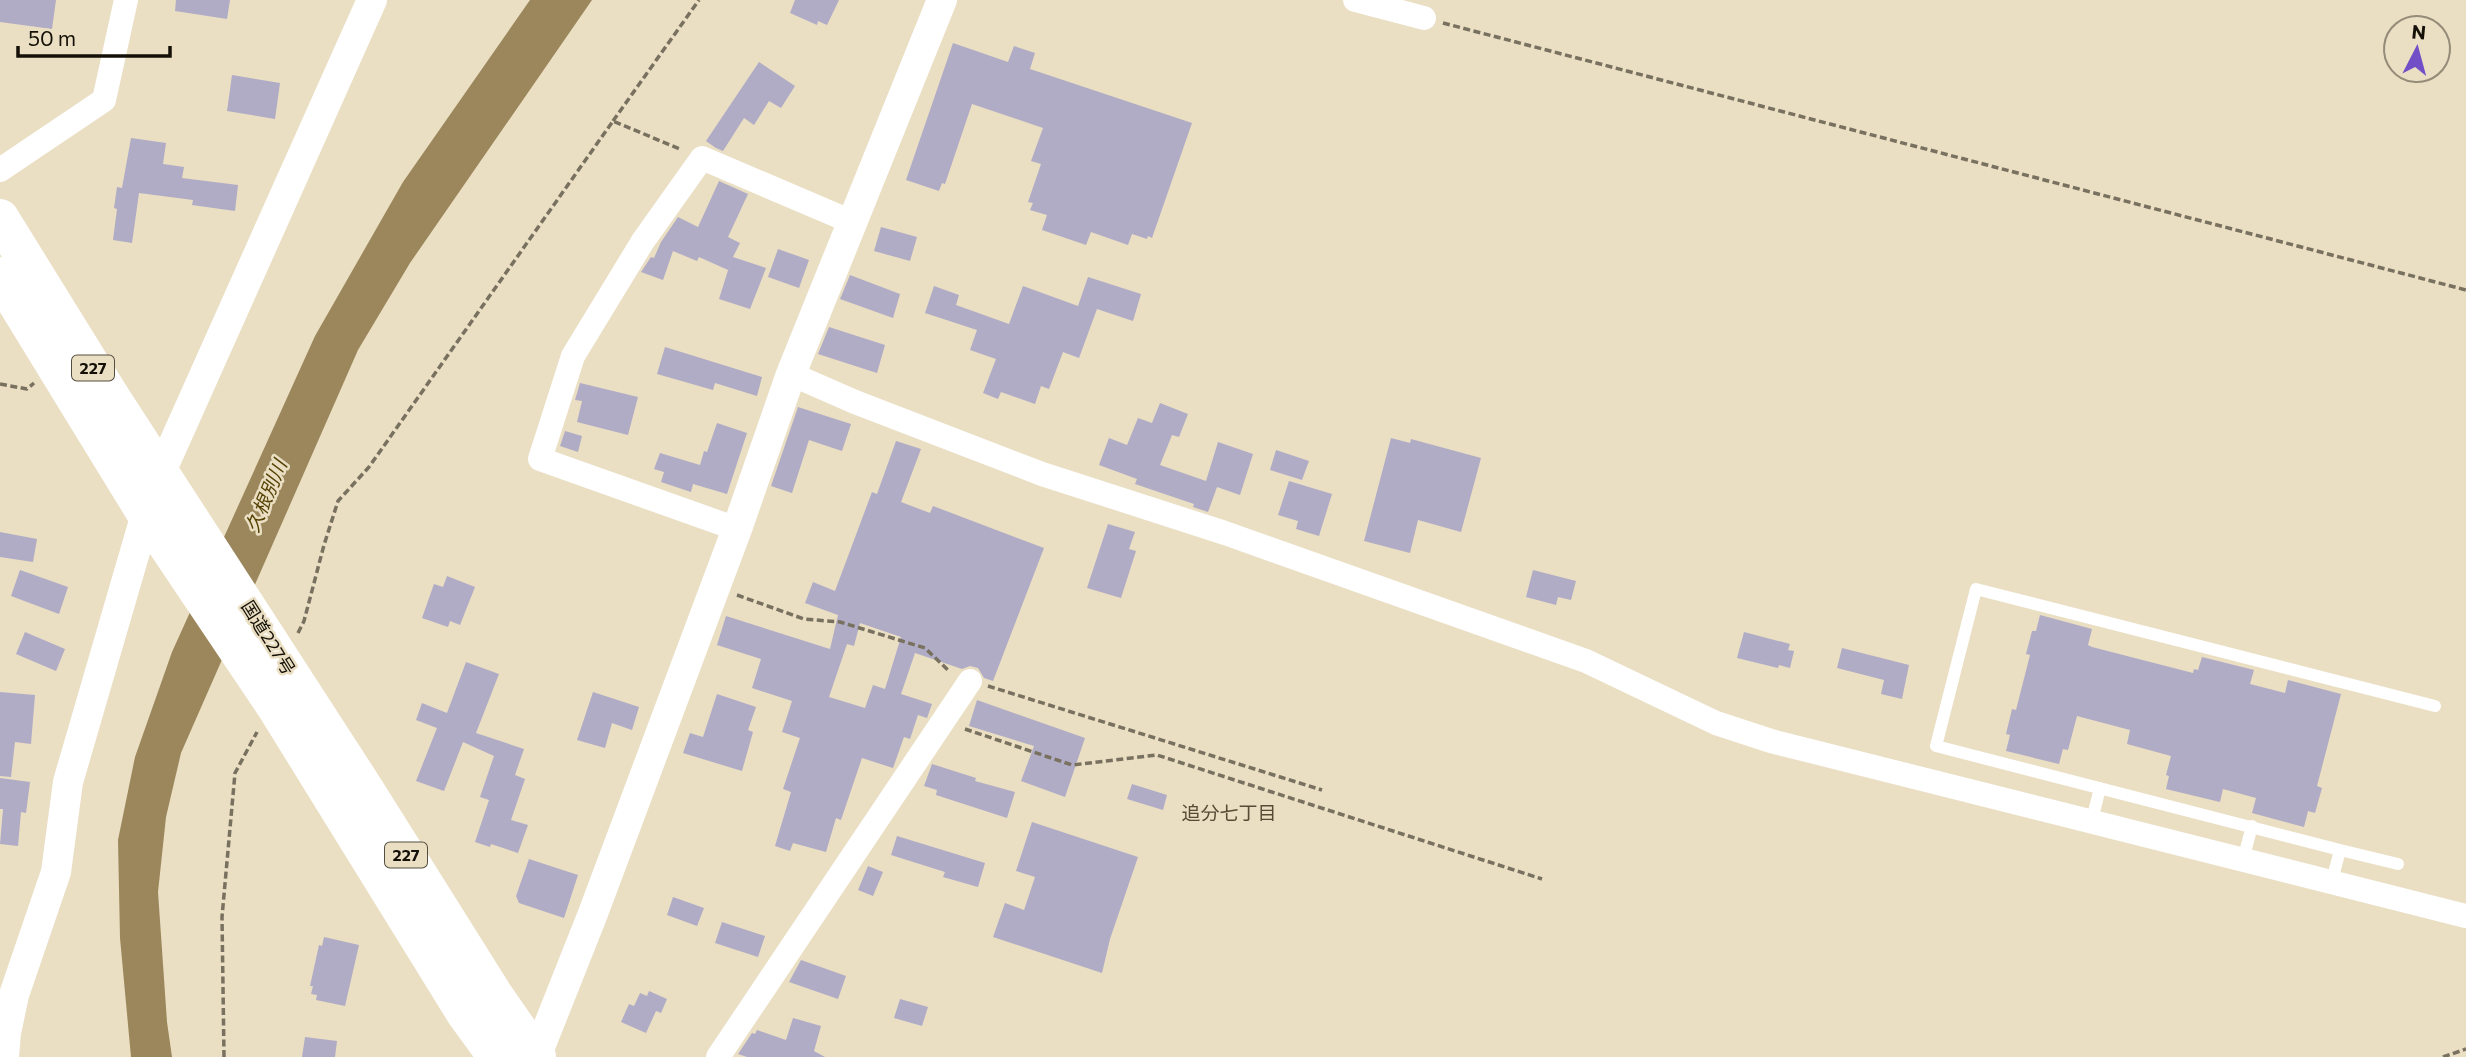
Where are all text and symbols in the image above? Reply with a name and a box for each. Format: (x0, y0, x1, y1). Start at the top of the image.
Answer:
scale bar (18, 14, 170, 58)
north arrow (2382, 14, 2452, 84)
text: N (2411, 19, 2427, 44)
text: 50 m (28, 25, 76, 50)
road number: 227 (72, 356, 114, 380)
water label: 久根別川 (240, 454, 292, 535)
street label: 国道227号 (237, 596, 300, 679)
district label: 追分七丁目 (1181, 801, 1277, 824)
road number: 227 (385, 842, 427, 868)

